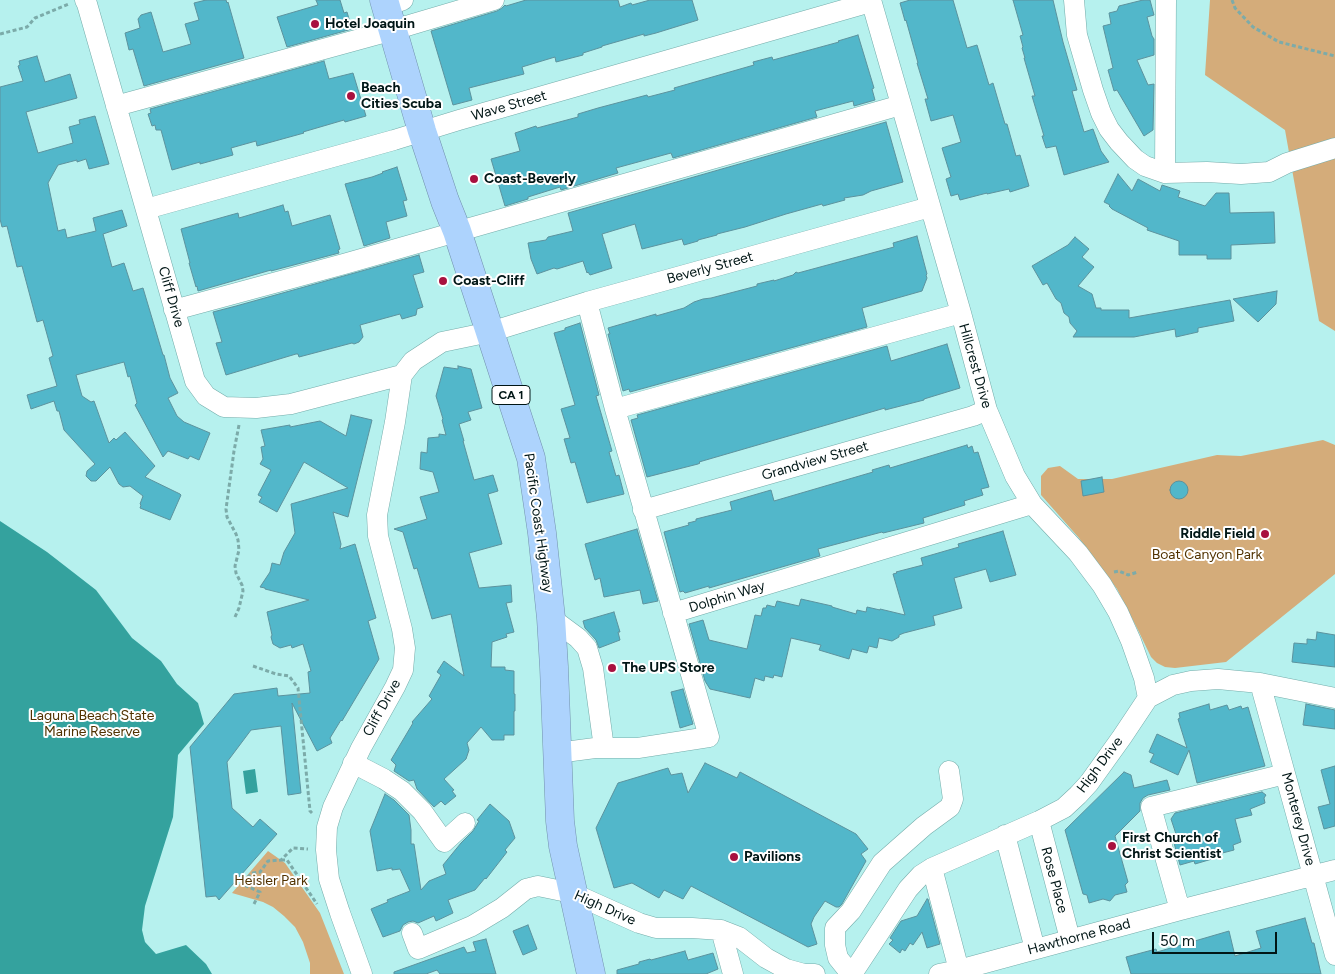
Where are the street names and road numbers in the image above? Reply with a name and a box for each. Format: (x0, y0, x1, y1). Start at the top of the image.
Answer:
street label: Wave Street (470, 87, 548, 125)
street label: Beverly Street (665, 248, 755, 288)
street label: Cliff Drive (154, 265, 188, 329)
street label: Hillcrest Drive (955, 322, 995, 410)
road number: CA 1 (492, 386, 530, 404)
street label: Grandview Street (760, 438, 870, 484)
street label: Pacific Coast Highway (520, 452, 556, 594)
street label: Dolphin Way (687, 577, 767, 617)
street label: Cliff Drive (359, 677, 405, 739)
street label: High Drive (1074, 734, 1126, 796)
street label: Monterey Drive (1277, 770, 1319, 868)
street label: Rose Place (1037, 845, 1071, 915)
street label: High Drive (572, 887, 638, 929)
street label: Hawthorne Road (1026, 915, 1132, 959)

